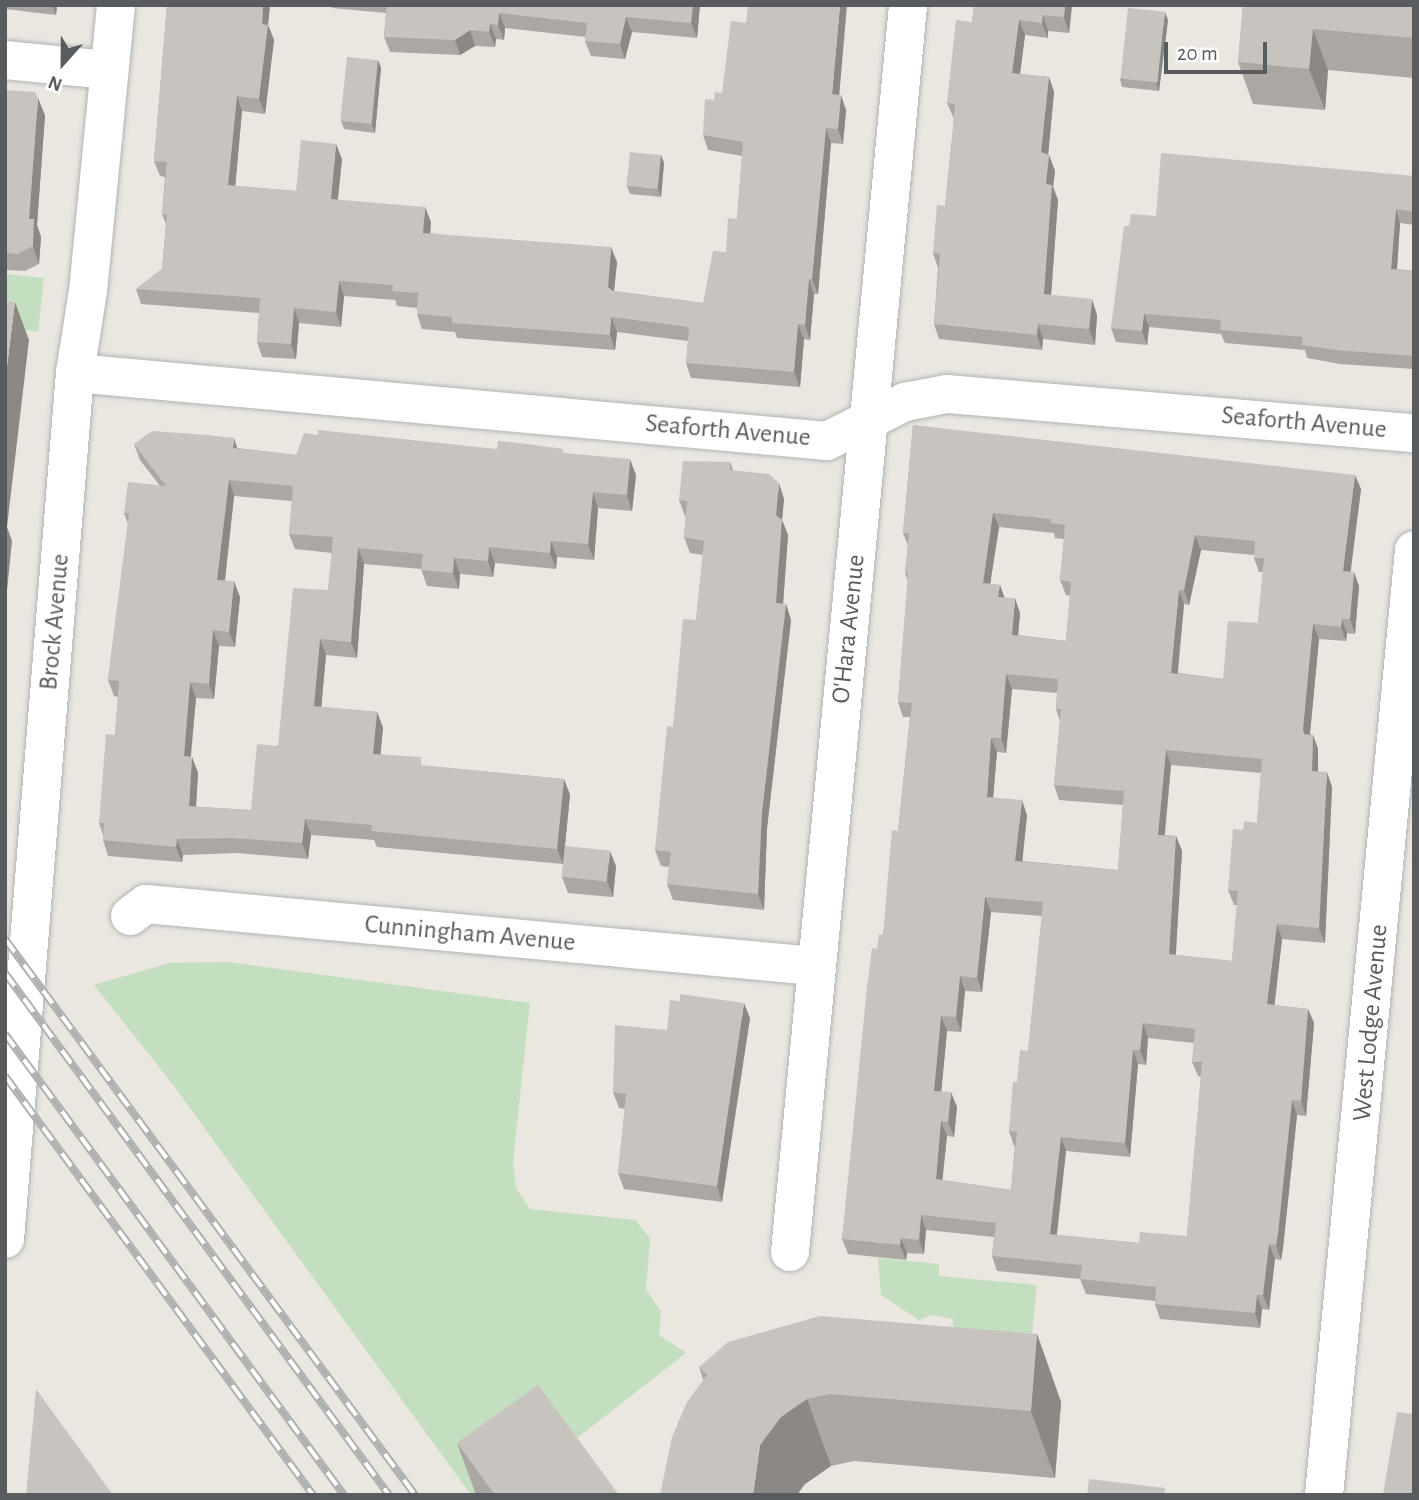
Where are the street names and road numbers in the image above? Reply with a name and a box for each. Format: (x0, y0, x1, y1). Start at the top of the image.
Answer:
street label: Seaforth Avenue (1220, 400, 1388, 446)
street label: Seaforth Avenue (644, 408, 812, 454)
street label: Brock Avenue (33, 553, 77, 691)
street label: O'Hara Avenue (826, 553, 872, 705)
street label: Cunningham Avenue (363, 909, 577, 959)
street label: West Lodge Avenue (1347, 923, 1395, 1123)

